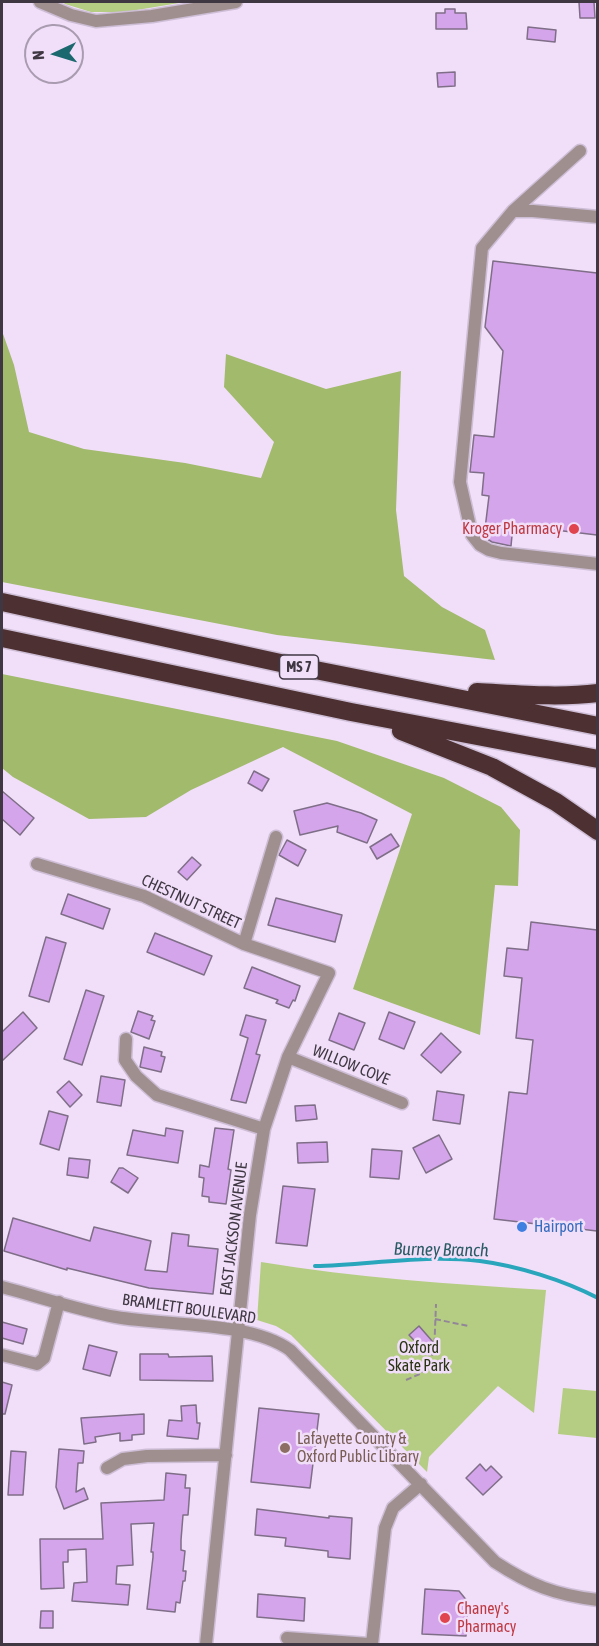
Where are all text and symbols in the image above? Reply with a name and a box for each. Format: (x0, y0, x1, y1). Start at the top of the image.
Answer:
north arrow (24, 24, 84, 84)
text: N (29, 50, 47, 60)
place label: Kroger Pharmacy (462, 519, 562, 539)
marker: Kroger Pharmacy (567, 522, 581, 536)
road number: MS 7 (280, 655, 318, 679)
street label: CHESTNUT STREET (138, 871, 244, 933)
street label: WILLOW COVE (310, 1041, 392, 1089)
street label: EAST JACKSON AVENUE (216, 1161, 252, 1297)
place label: Hairport (534, 1217, 583, 1237)
marker: Hairport (515, 1220, 529, 1234)
water label: Burney Branch (393, 1238, 489, 1262)
street label: BRAMLETT BOULEVARD (121, 1290, 257, 1328)
park label: Oxford Skate Park (388, 1338, 450, 1376)
place label: Lafayette County & Oxford Public Library (297, 1429, 419, 1467)
marker: Lafayette County & Oxford Public Library (278, 1441, 292, 1455)
place label: Chaney's Pharmacy (457, 1599, 516, 1637)
marker: Chaney's Pharmacy (438, 1611, 452, 1625)

